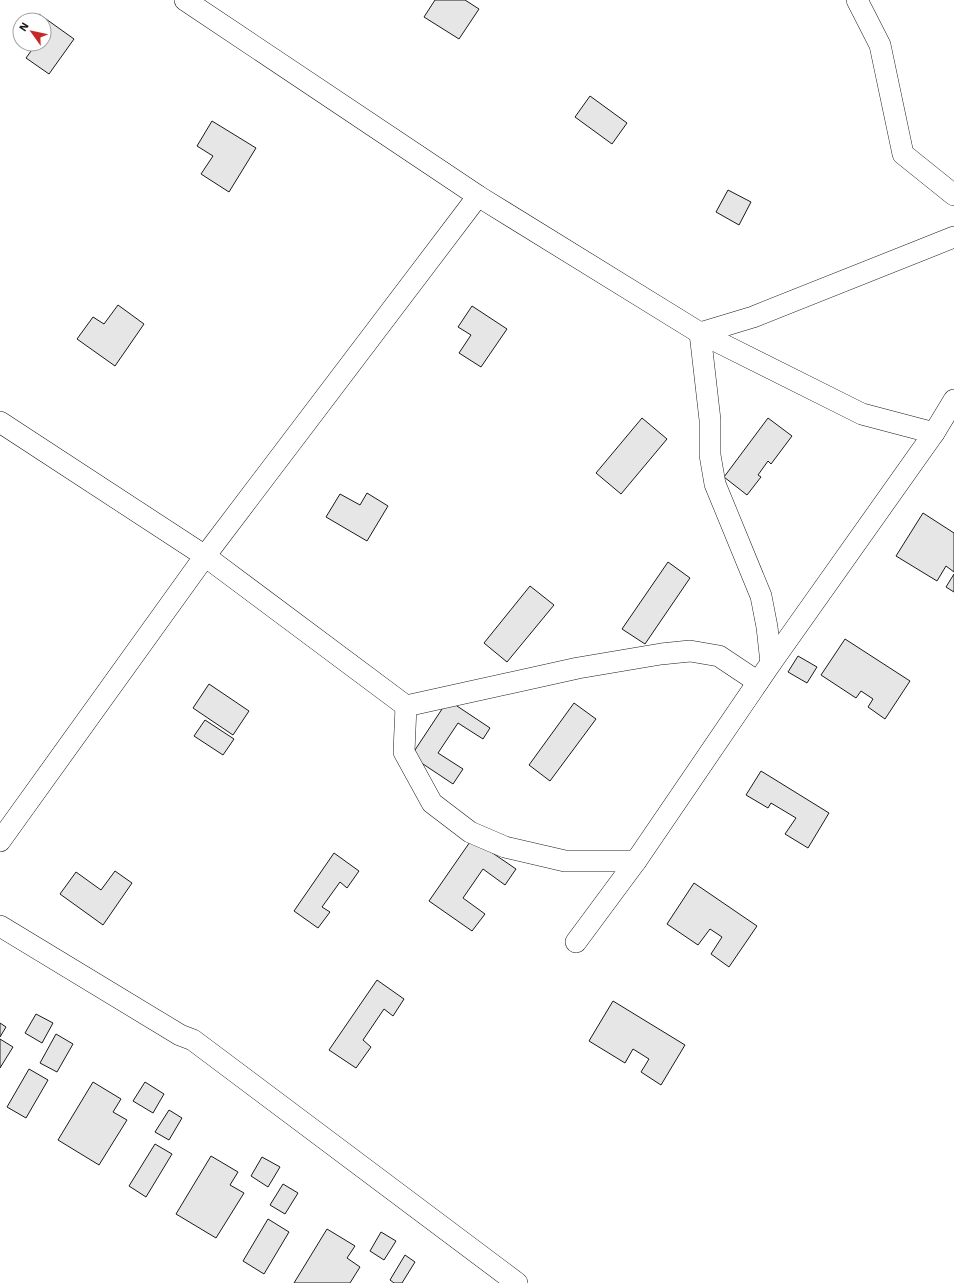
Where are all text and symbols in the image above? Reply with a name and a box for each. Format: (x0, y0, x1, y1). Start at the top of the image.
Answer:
north arrow (12, 12, 52, 52)
text: N (16, 20, 32, 34)

